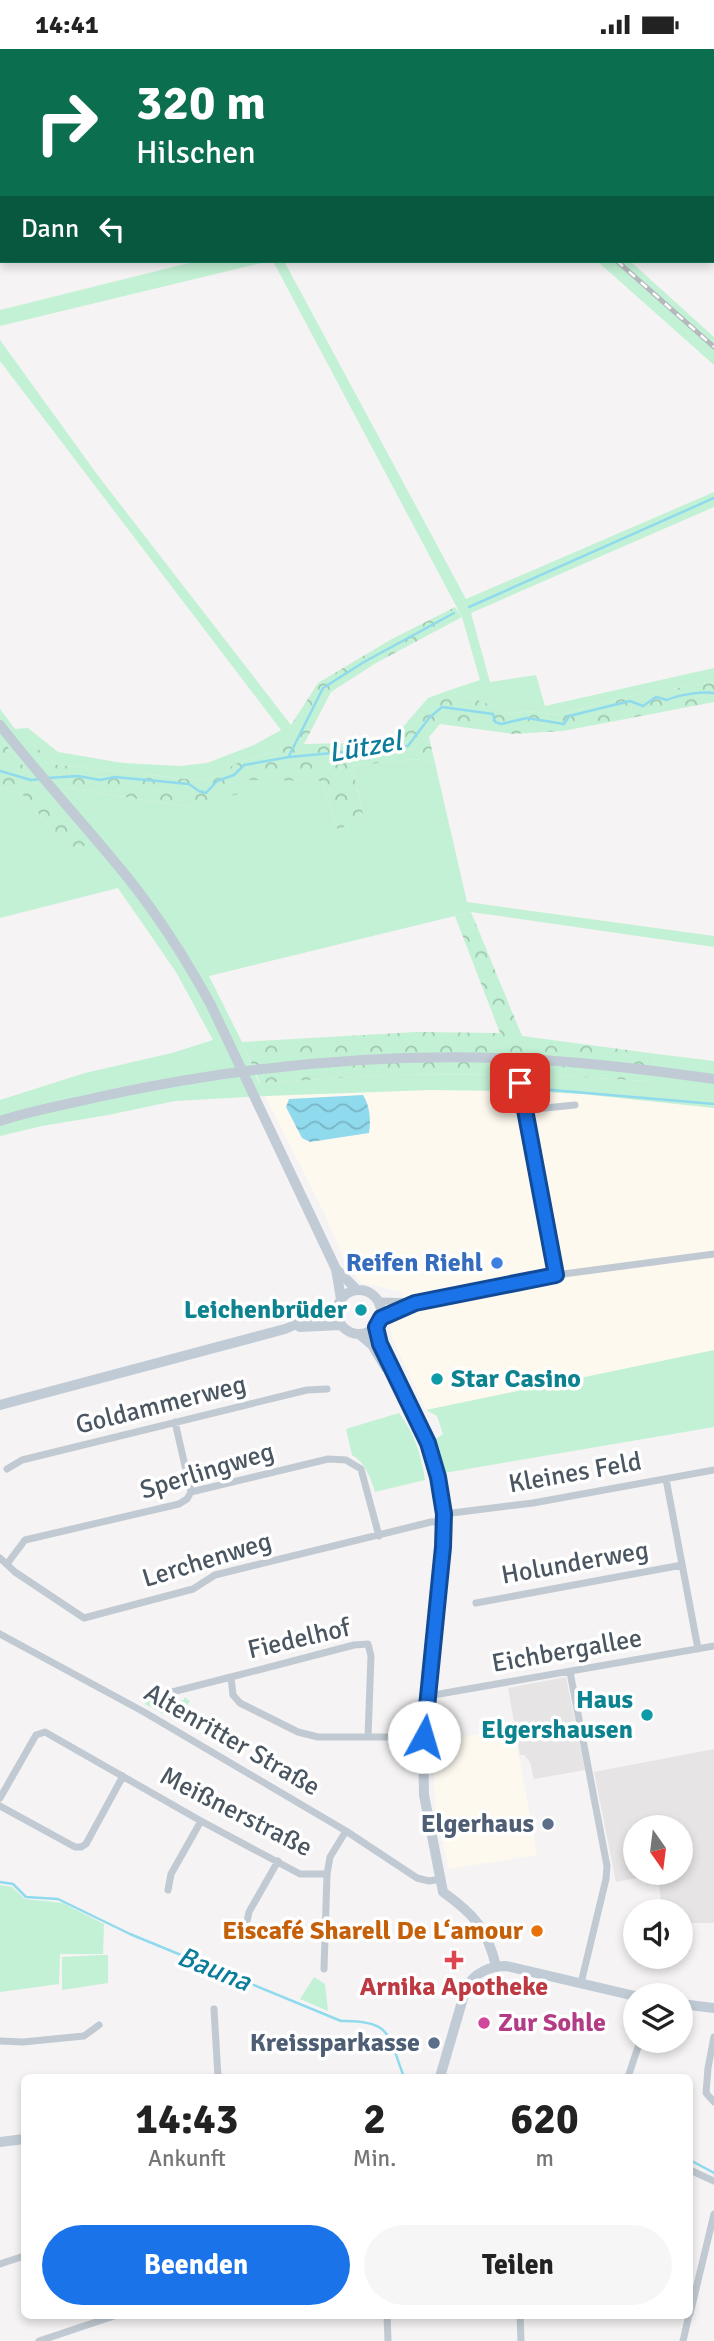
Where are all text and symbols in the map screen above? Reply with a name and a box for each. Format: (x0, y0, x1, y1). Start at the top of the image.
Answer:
text: 14:41 (35, 9, 99, 41)
text: 320 m (136, 73, 266, 133)
icon: right (21, 77, 112, 168)
text: Hilschen (136, 133, 256, 172)
icon: left (93, 210, 131, 248)
text: Dann (21, 213, 79, 245)
water label: Lützel (326, 724, 406, 770)
pin (490, 1053, 550, 1113)
icon: arrive (501, 1064, 539, 1102)
place label: Reifen Riehl (346, 1247, 483, 1279)
marker: Reifen Riehl (489, 1255, 505, 1271)
place label: Leichenbrüder (184, 1294, 348, 1326)
marker: Leichenbrüder (353, 1302, 369, 1318)
place label: Star Casino (451, 1363, 581, 1395)
street label: Goldammerweg (73, 1368, 249, 1442)
marker: Star Casino (429, 1371, 445, 1387)
street label: Sperlingweg (136, 1435, 278, 1507)
street label: Kleines Feld (506, 1446, 644, 1500)
street label: Lerchenweg (139, 1525, 275, 1595)
street label: Holunderweg (499, 1534, 651, 1592)
street label: Fiedelhof (245, 1611, 355, 1666)
street label: Eichbergallee (489, 1622, 645, 1680)
street label: Altenritter Straße (138, 1677, 326, 1803)
place label: Haus Elgershausen (481, 1684, 633, 1746)
position arrow (387, 1700, 461, 1774)
marker: Haus Elgershausen (639, 1707, 655, 1723)
street label: Meißnerstraße (155, 1760, 317, 1864)
place label: Elgerhaus (421, 1808, 534, 1840)
north arrow (623, 1815, 693, 1885)
map controls (623, 1815, 693, 2053)
marker: Elgerhaus (540, 1816, 556, 1832)
button: sound (623, 1899, 693, 1969)
place label: Eiscafé Sharell De L‘amour (222, 1915, 524, 1947)
marker: Eiscafé Sharell De L‘amour (529, 1923, 545, 1939)
water label: Bauna (172, 1939, 256, 1999)
marker: Arnika Apotheke (446, 1952, 462, 1968)
place label: Arnika Apotheke (360, 1971, 548, 2003)
button: layers (623, 1983, 693, 2053)
place label: Zur Sohle (498, 2007, 606, 2039)
marker: Zur Sohle (476, 2015, 492, 2031)
place label: Kreissparkasse (250, 2027, 420, 2059)
marker: Kreissparkasse (426, 2035, 442, 2051)
text: 14:43 (135, 2094, 238, 2145)
text: 2 (363, 2094, 386, 2145)
text: 620 (511, 2094, 579, 2145)
text: Ankunft (148, 2144, 226, 2173)
text: Min. (353, 2144, 396, 2173)
text: m (535, 2144, 554, 2173)
button: Beenden (42, 2225, 350, 2305)
button: Teilen (364, 2225, 672, 2305)

